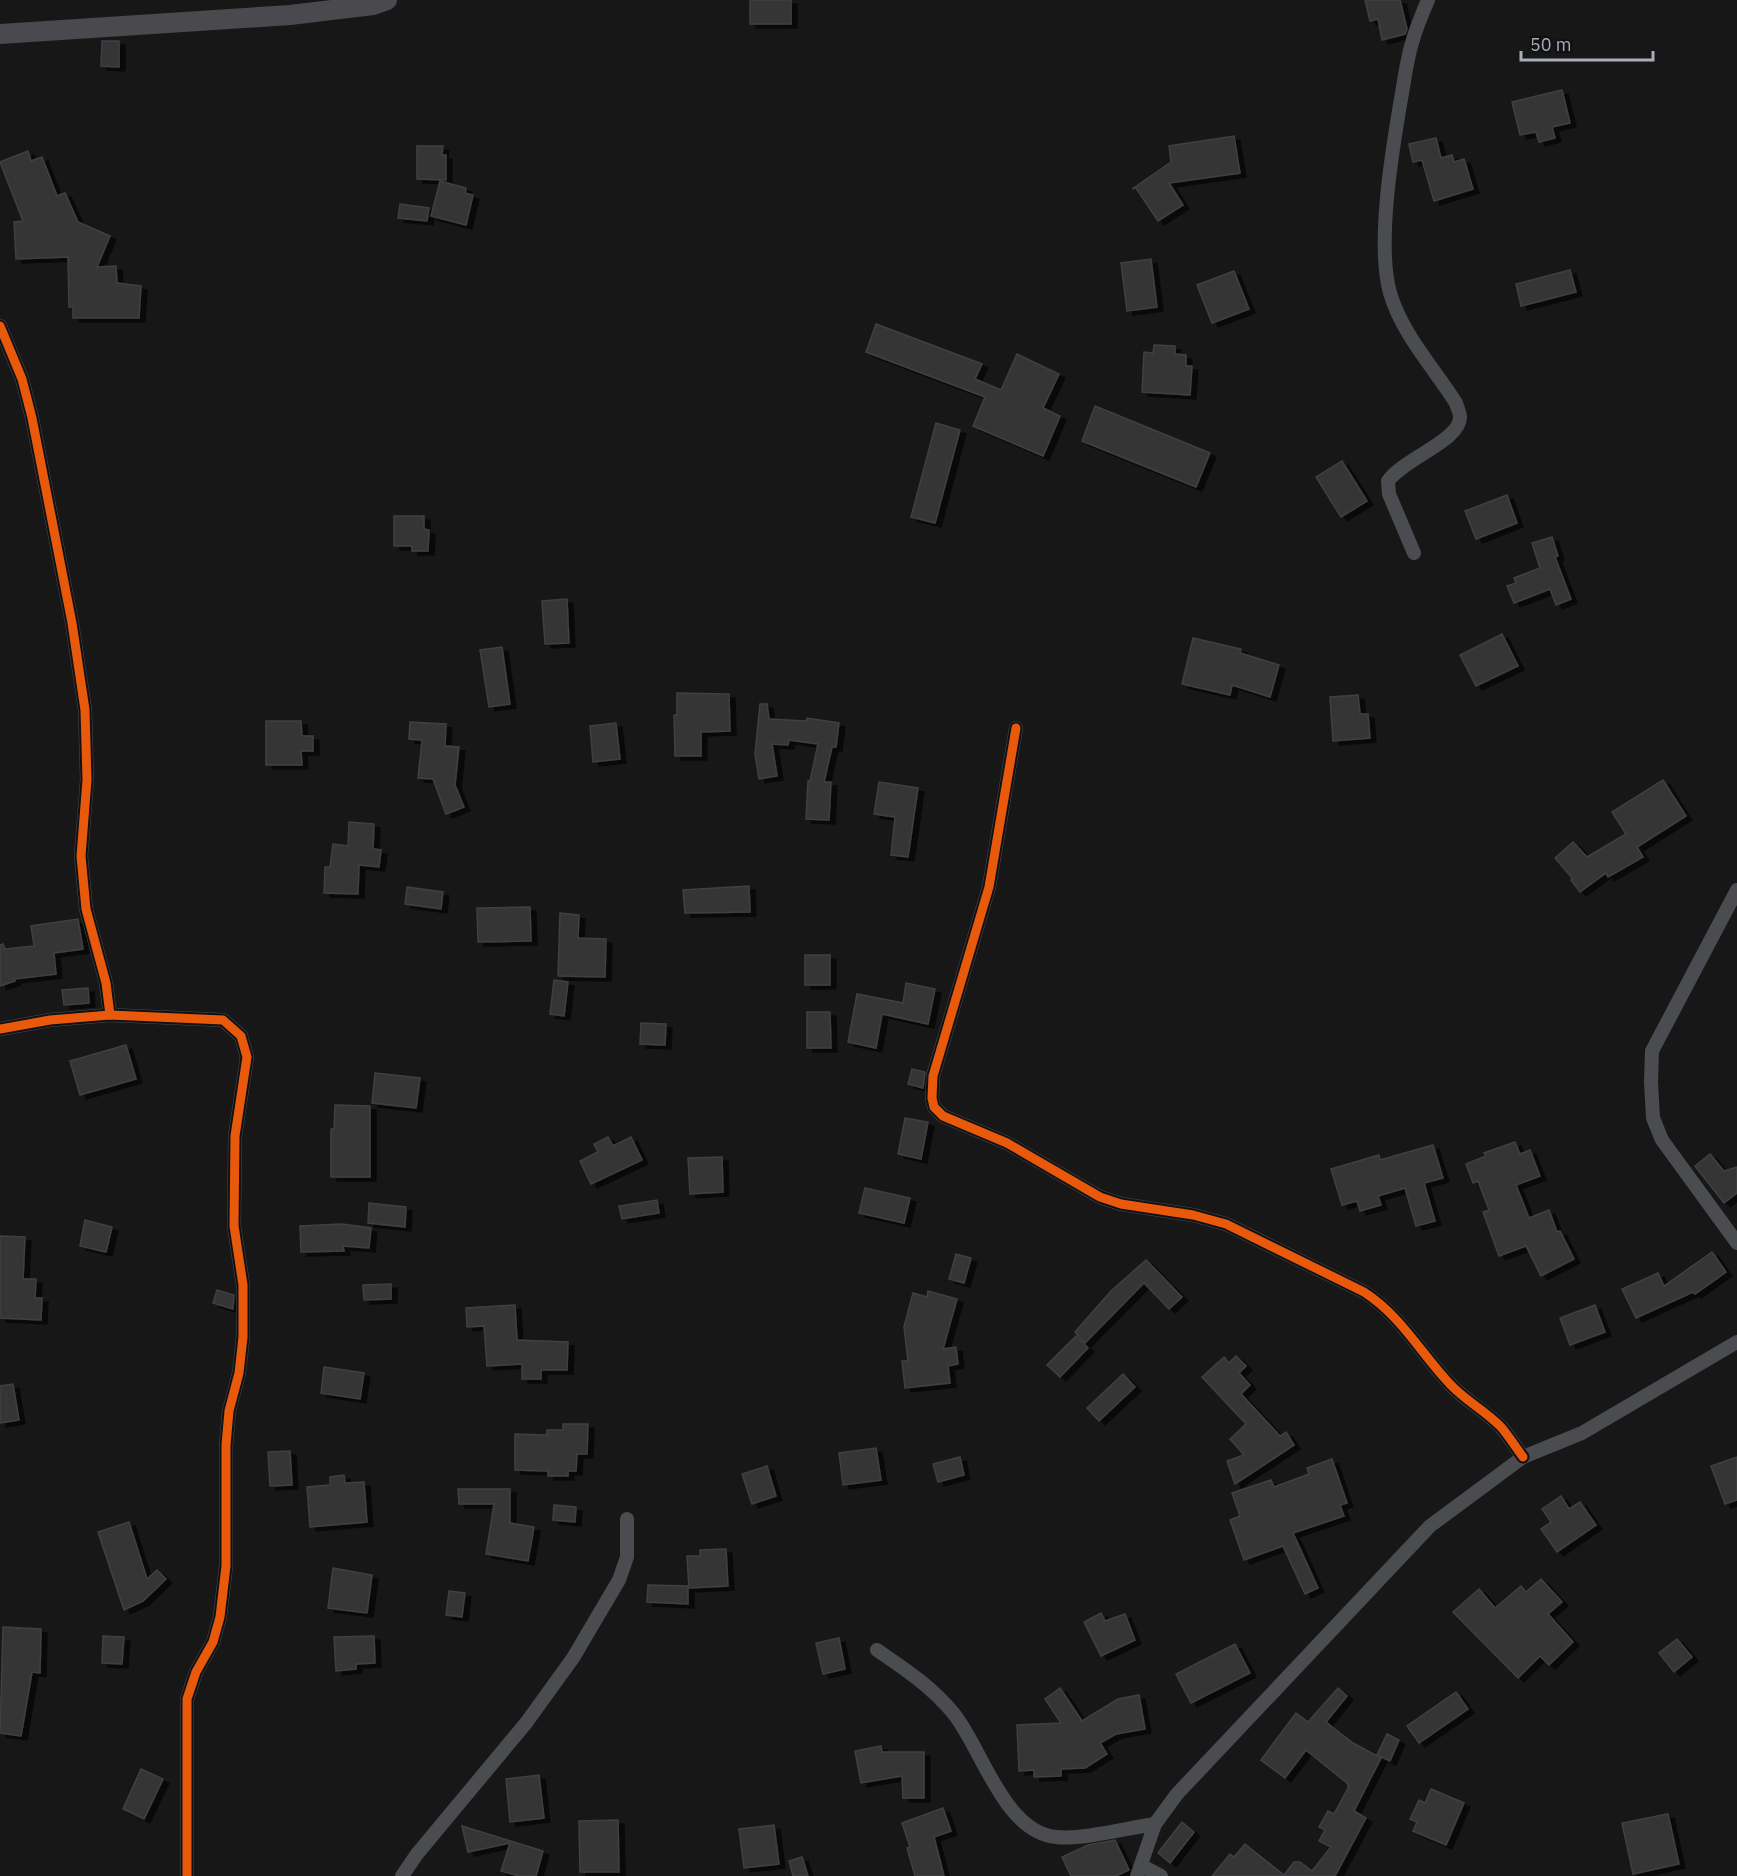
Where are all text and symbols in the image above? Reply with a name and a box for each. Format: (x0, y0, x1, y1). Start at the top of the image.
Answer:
scale bar (1521, 24, 1653, 62)
text: 50 m (1530, 33, 1572, 56)

